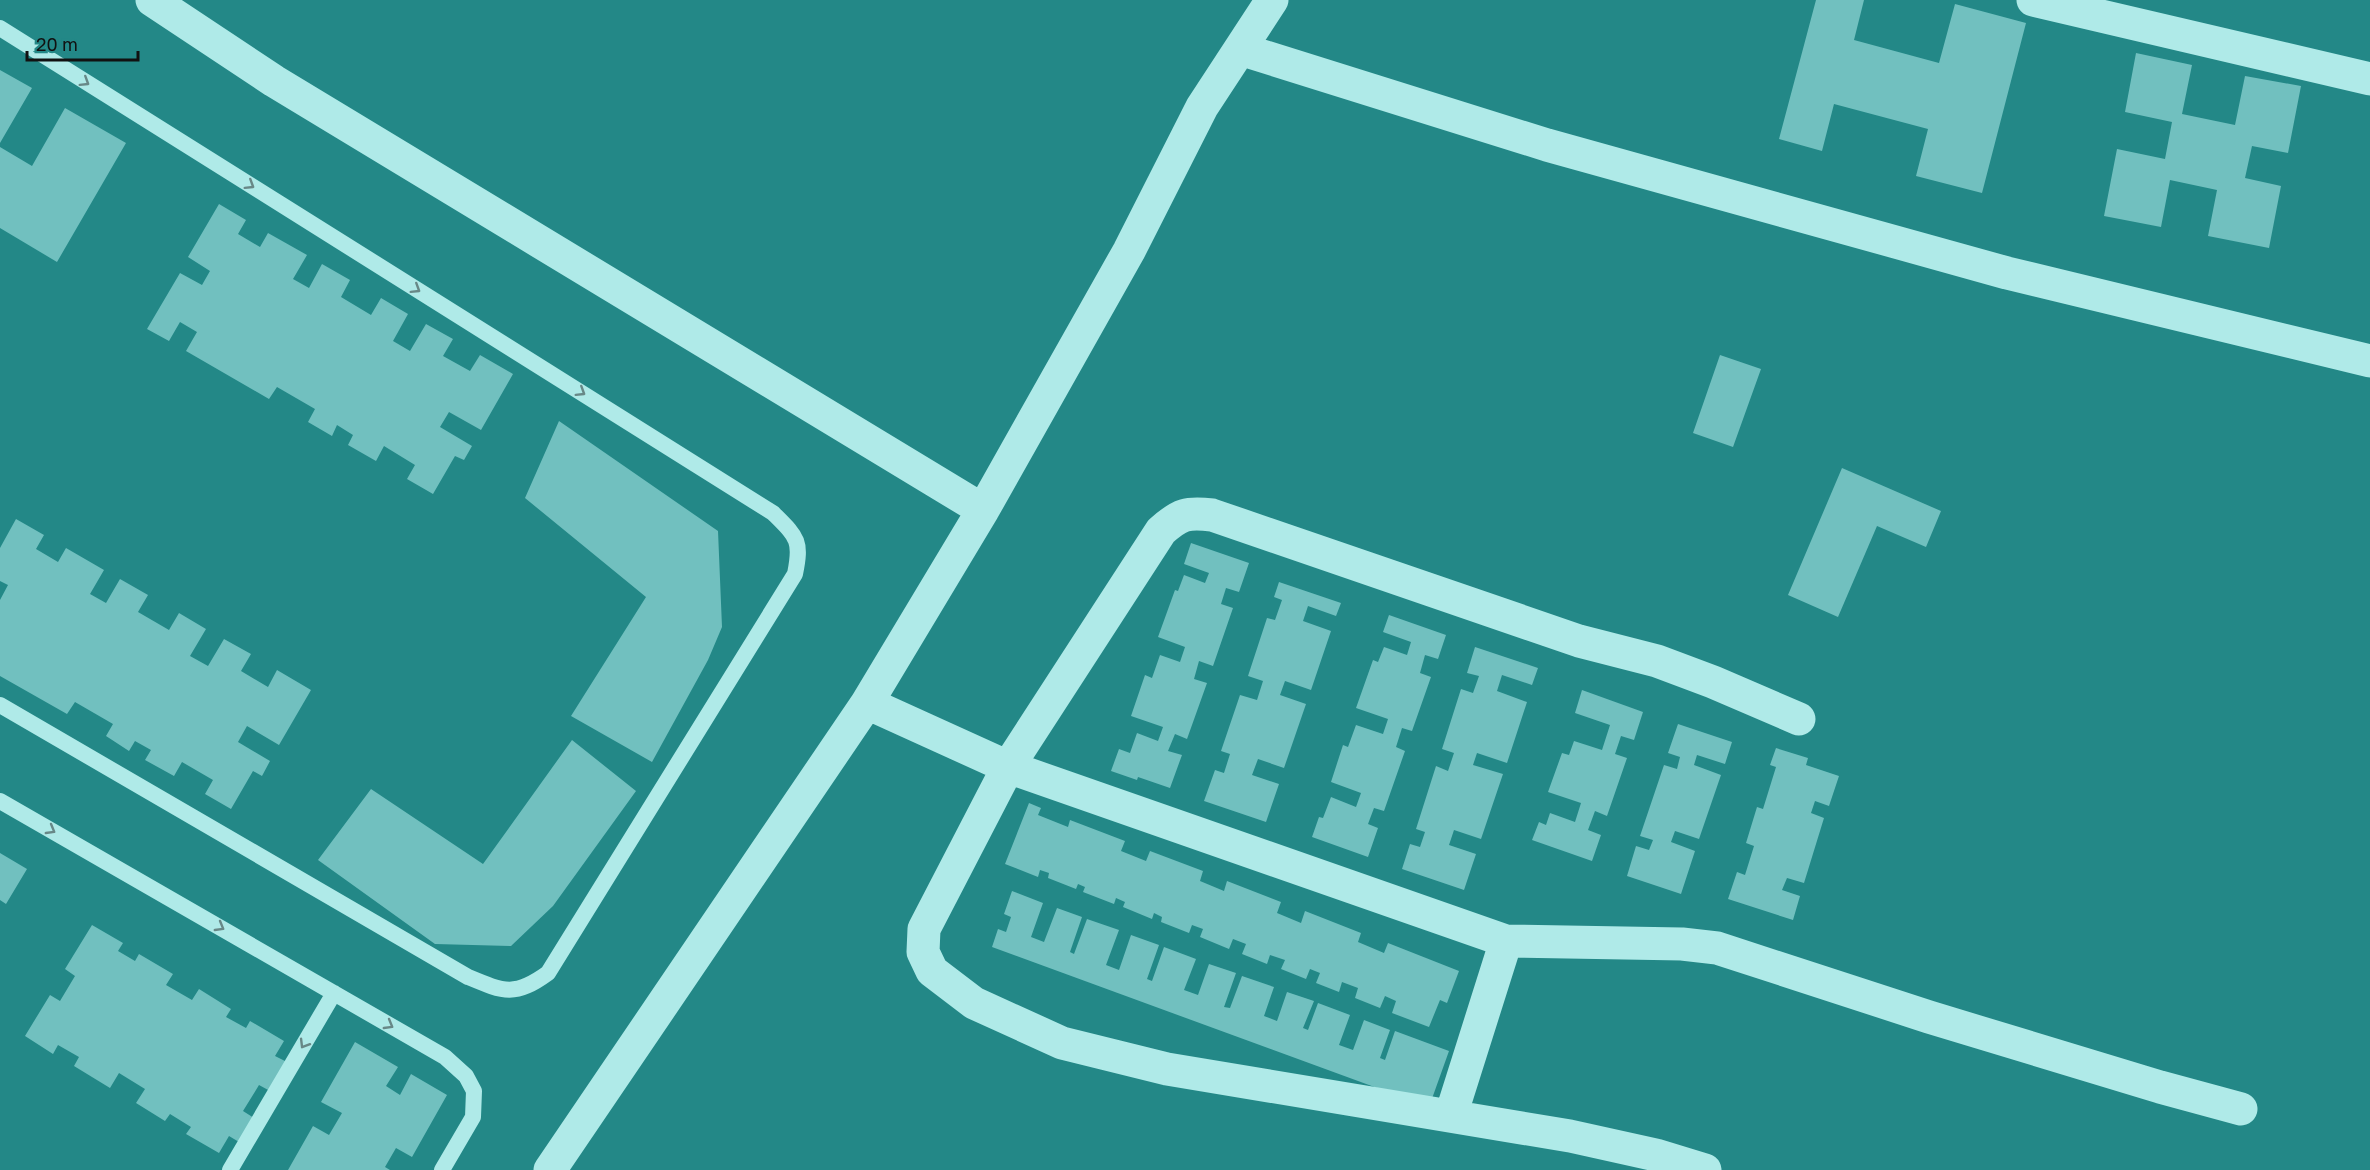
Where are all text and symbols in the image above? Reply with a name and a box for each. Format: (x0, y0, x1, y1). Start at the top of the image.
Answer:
scale bar (27, 24, 138, 62)
text: 20 m (36, 33, 78, 55)
one-way arrow (79, 74, 89, 86)
one-way arrow (244, 178, 255, 189)
one-way arrow (410, 281, 420, 293)
one-way arrow (575, 385, 585, 397)
one-way arrow (45, 823, 55, 834)
one-way arrow (214, 920, 224, 932)
one-way arrow (382, 1017, 393, 1029)
one-way arrow (300, 1038, 312, 1048)

